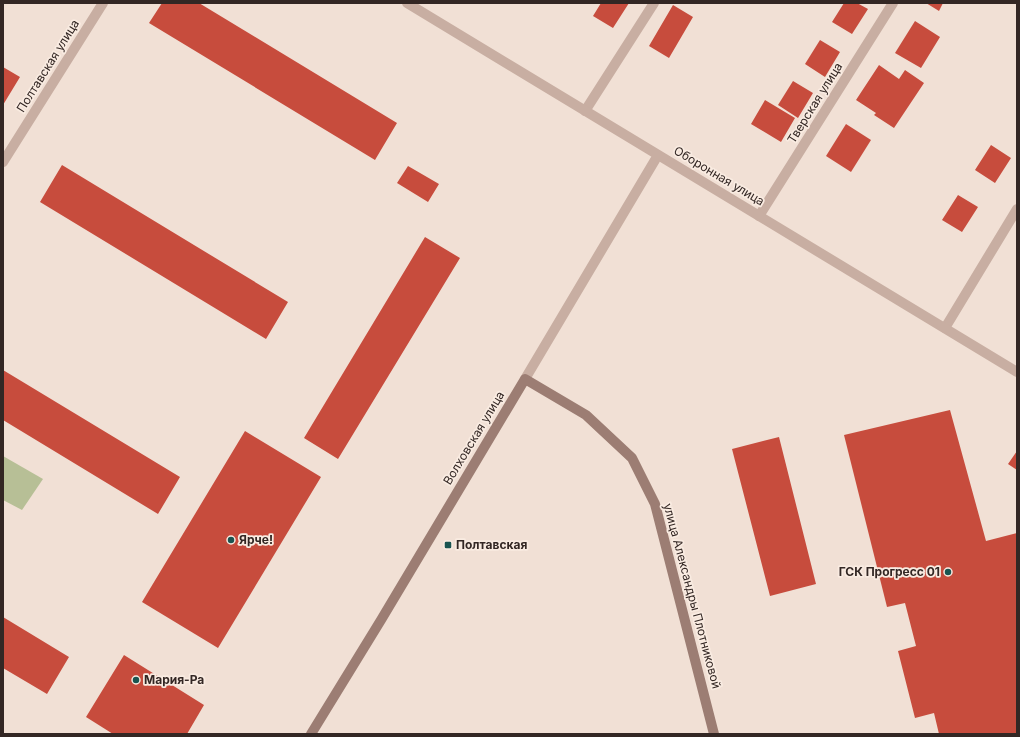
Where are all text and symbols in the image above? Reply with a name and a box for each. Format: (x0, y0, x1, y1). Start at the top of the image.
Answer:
street label: Полтавская улица (13, 17, 82, 115)
street label: Тверская улица (784, 60, 845, 146)
street label: Оборонная улица (671, 143, 767, 209)
street label: Волховская улица (440, 388, 507, 487)
street label: улица Александры Плотниковой (660, 502, 724, 690)
place label: Ярче! (239, 532, 273, 547)
marker: Ярче! (226, 535, 236, 545)
place label: Полтавская (456, 537, 527, 552)
marker: Полтавская (443, 540, 453, 550)
place label: ГСК Прогресс 01 (839, 564, 940, 579)
marker: ГСК Прогресс 01 (943, 567, 953, 577)
place label: Мария-Ра (144, 672, 204, 687)
marker: Мария-Ра (131, 675, 141, 685)

